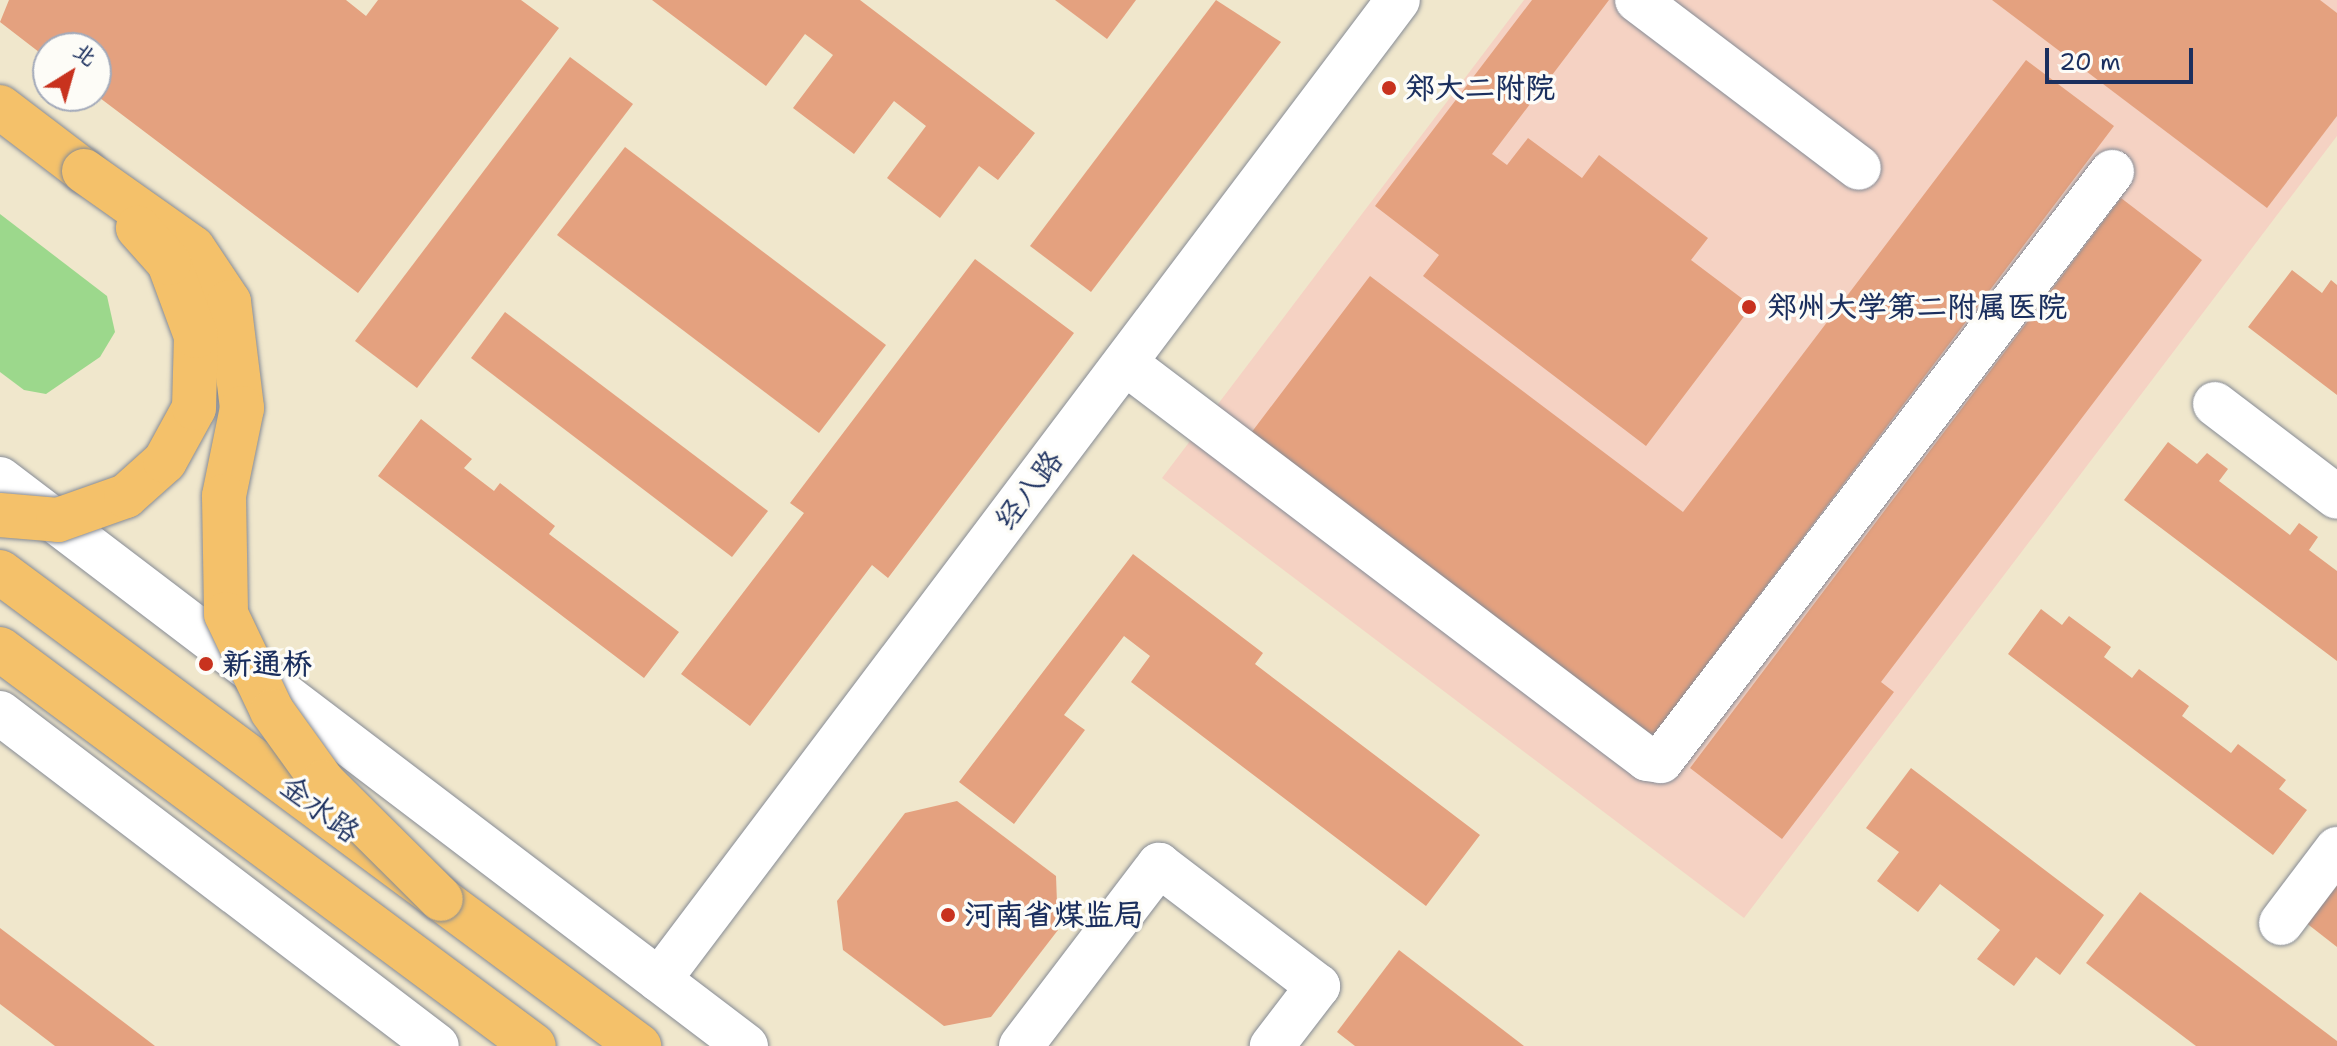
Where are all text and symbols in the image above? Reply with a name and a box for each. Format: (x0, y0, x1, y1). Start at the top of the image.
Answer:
north arrow (32, 32, 112, 112)
scale bar (2049, 32, 2197, 82)
text: 北 (68, 36, 103, 72)
text: 20 m (2059, 46, 2121, 78)
place label: 郑大二附院 (1405, 70, 1555, 106)
marker: 郑大二附院 (1380, 79, 1398, 97)
place label: 郑州大学第二附属医院 (1767, 289, 2067, 325)
marker: 郑州大学第二附属医院 (1738, 296, 1760, 318)
street label: 经八路 (988, 443, 1070, 537)
place label: 新通桥 (222, 646, 312, 682)
marker: 新通桥 (197, 655, 215, 673)
street label: 金水路 (273, 768, 367, 850)
place label: 河南省煤监局 (964, 897, 1144, 933)
marker: 河南省煤监局 (939, 906, 957, 924)

